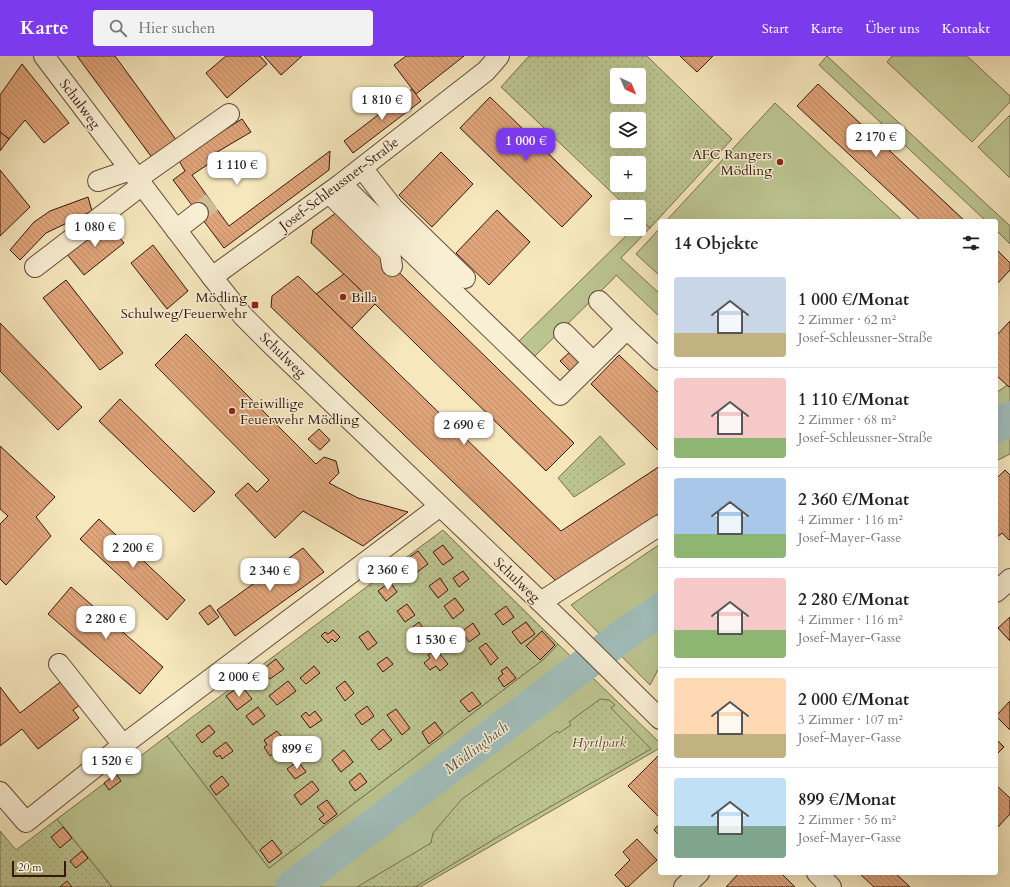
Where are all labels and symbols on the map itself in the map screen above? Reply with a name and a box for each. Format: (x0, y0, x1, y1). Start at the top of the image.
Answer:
north arrow (610, 68, 646, 104)
street label: Schulweg (55, 75, 105, 133)
pin: 1 810 € (345, 87, 419, 121)
pin: 2 170 € (839, 124, 913, 158)
pin: 1 000 € (489, 128, 563, 162)
street label: Josef-Schleussner-Straße (274, 133, 403, 236)
place label: AFC Rangers Mödling (692, 145, 772, 180)
pin: 1 110 € (200, 152, 274, 186)
marker: AFC Rangers Mödling (775, 157, 785, 167)
pin: 1 080 € (58, 214, 132, 248)
place label: Mödling Schulweg/Feuerwehr (121, 288, 248, 323)
place label: Billa (351, 288, 378, 307)
marker: Billa (338, 292, 348, 302)
marker: Mödling Schulweg/Feuerwehr (250, 300, 260, 310)
street label: Schulweg (256, 328, 310, 382)
place label: Freiwillige Feuerwehr Mödling (240, 394, 359, 429)
marker: Freiwillige Feuerwehr Mödling (227, 406, 237, 416)
pin: 2 690 € (427, 412, 501, 446)
pin: 2 200 € (96, 535, 170, 569)
street label: Schulweg (490, 553, 544, 607)
pin: 2 360 € (351, 557, 425, 591)
pin: 2 340 € (233, 558, 307, 592)
pin: 2 280 € (69, 606, 143, 640)
pin: 1 530 € (399, 627, 473, 661)
pin: 2 000 € (202, 664, 276, 698)
water label: Mödlingbach (440, 717, 513, 779)
park label: Hyrtlpark (572, 733, 626, 752)
pin: 899 € (269, 736, 325, 770)
pin: 1 520 € (75, 748, 149, 782)
scale bar (12, 859, 66, 878)

